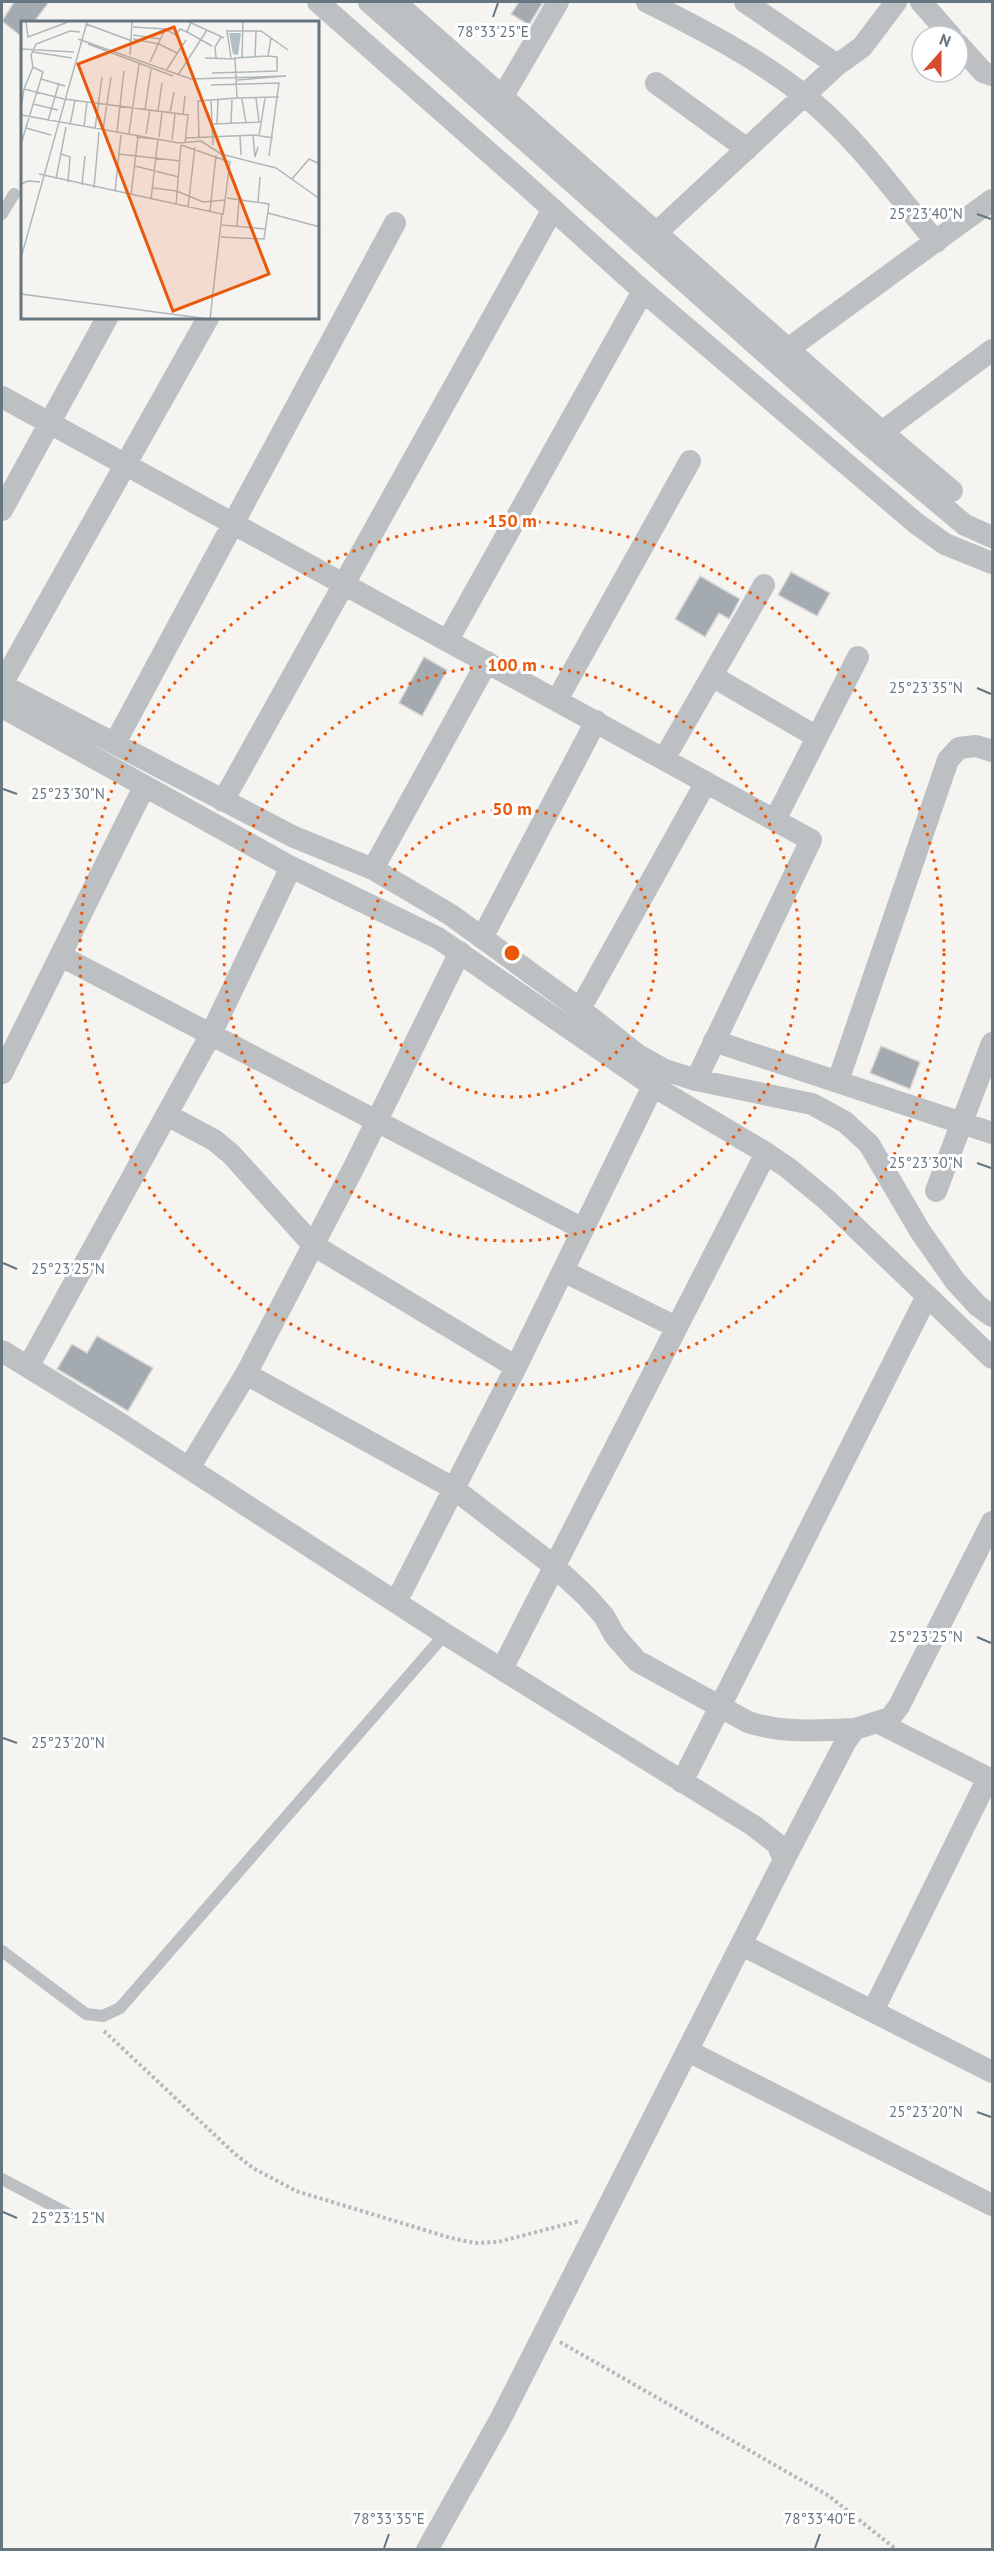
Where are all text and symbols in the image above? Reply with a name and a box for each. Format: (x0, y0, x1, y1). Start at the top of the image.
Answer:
inset map (21, 21, 320, 320)
text: 78°33'25"E (457, 22, 529, 41)
north arrow (910, 24, 970, 84)
text: N (937, 29, 954, 51)
text: 25°23'40"N (889, 204, 963, 223)
text: 150 m (487, 509, 537, 532)
text: 100 m (487, 653, 537, 676)
text: 25°23'35"N (889, 678, 963, 697)
text: 25°23'30"N (31, 784, 105, 803)
text: 50 m (492, 797, 532, 820)
centre of rings (502, 943, 522, 963)
text: 25°23'30"N (889, 1153, 963, 1172)
text: 25°23'25"N (31, 1259, 105, 1278)
text: 25°23'25"N (889, 1627, 963, 1646)
text: 25°23'20"N (31, 1733, 105, 1752)
text: 25°23'20"N (889, 2102, 963, 2121)
text: 25°23'15"N (31, 2208, 105, 2227)
text: 78°33'35"E (353, 2509, 425, 2528)
text: 78°33'40"E (784, 2509, 856, 2528)

